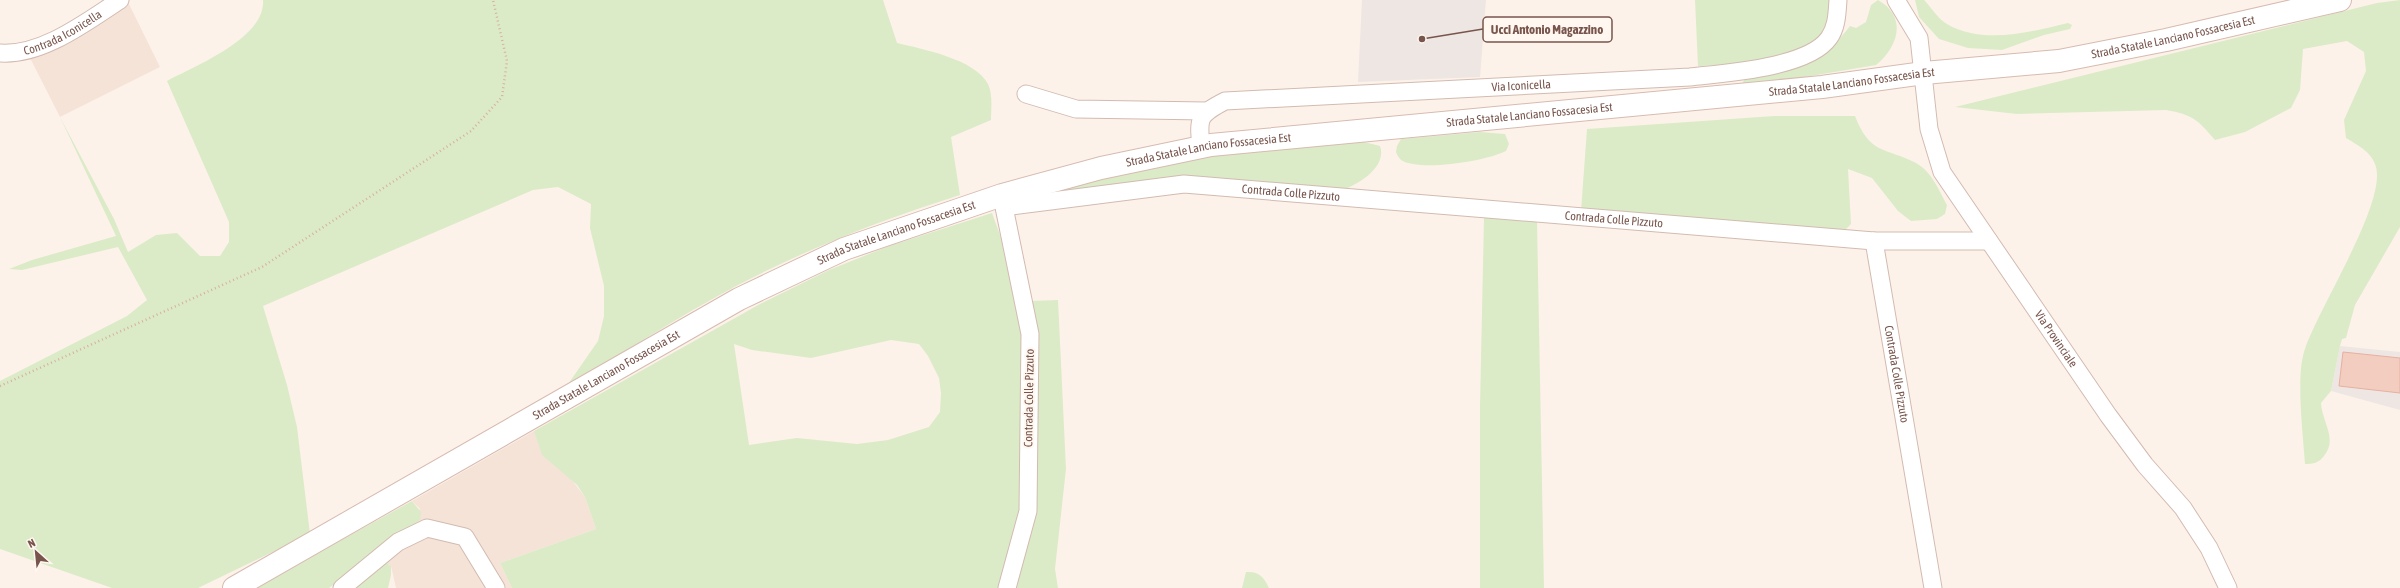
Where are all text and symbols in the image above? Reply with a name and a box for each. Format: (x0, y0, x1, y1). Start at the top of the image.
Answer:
street label: Contrada Iconicella (22, 7, 104, 58)
street label: Strada Statale Lanciano Fossacesia Est (2090, 13, 2257, 61)
callout: Ucci Antonio Magazzino (1483, 17, 1612, 42)
text: Ucci Antonio Magazzino (1491, 22, 1603, 37)
street label: Strada Statale Lanciano Fossacesia Est (1768, 65, 1936, 99)
street label: Via Iconicella (1491, 77, 1551, 94)
street label: Strada Statale Lanciano Fossacesia Est (1446, 100, 1614, 130)
street label: Strada Statale Lanciano Fossacesia Est (1125, 130, 1292, 170)
street label: Contrada Colle Pizzuto (1241, 182, 1341, 204)
street label: Strada Statale Lanciano Fossacesia Est (815, 197, 978, 268)
street label: Contrada Colle Pizzuto (1564, 208, 1664, 231)
street label: Via Provinciale (2032, 308, 2080, 370)
street label: Contrada Colle Pizzuto (1881, 324, 1912, 424)
street label: Strada Statale Lanciano Fossacesia Est (530, 327, 683, 422)
street label: Contrada Colle Pizzuto (1021, 348, 1037, 447)
north arrow (16, 532, 56, 572)
text: N (26, 536, 37, 550)

